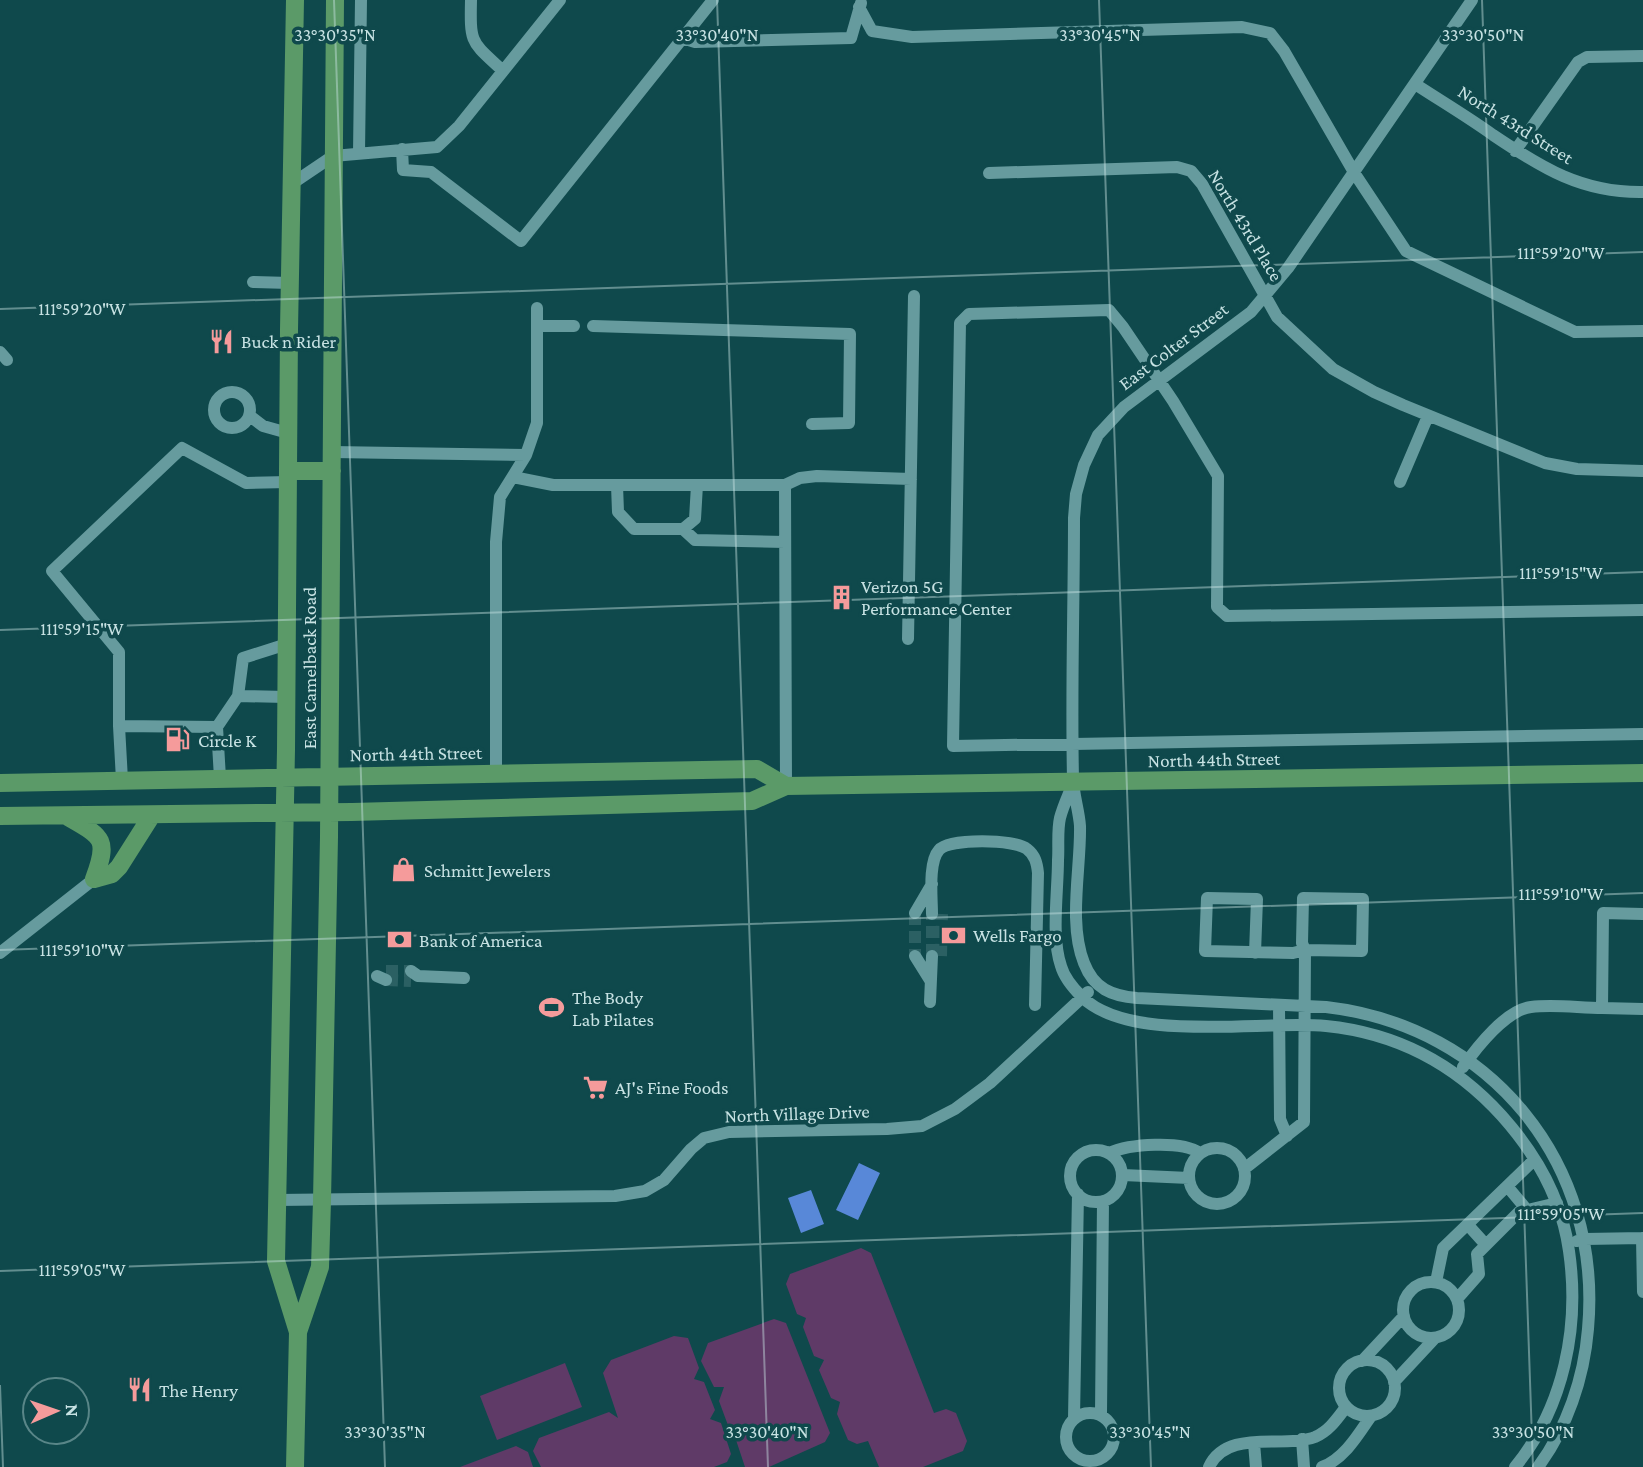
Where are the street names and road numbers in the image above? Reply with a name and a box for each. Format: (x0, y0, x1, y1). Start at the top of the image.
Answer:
street label: North 43rd Street (1454, 81, 1578, 169)
street label: North 43rd Place (1204, 166, 1287, 285)
street label: East Colter Street (1115, 298, 1233, 394)
street label: East Camelback Road (299, 587, 320, 749)
street label: North 44th Street (350, 742, 483, 765)
street label: North 44th Street (1148, 748, 1281, 771)
street label: North Village Drive (724, 1100, 870, 1127)

